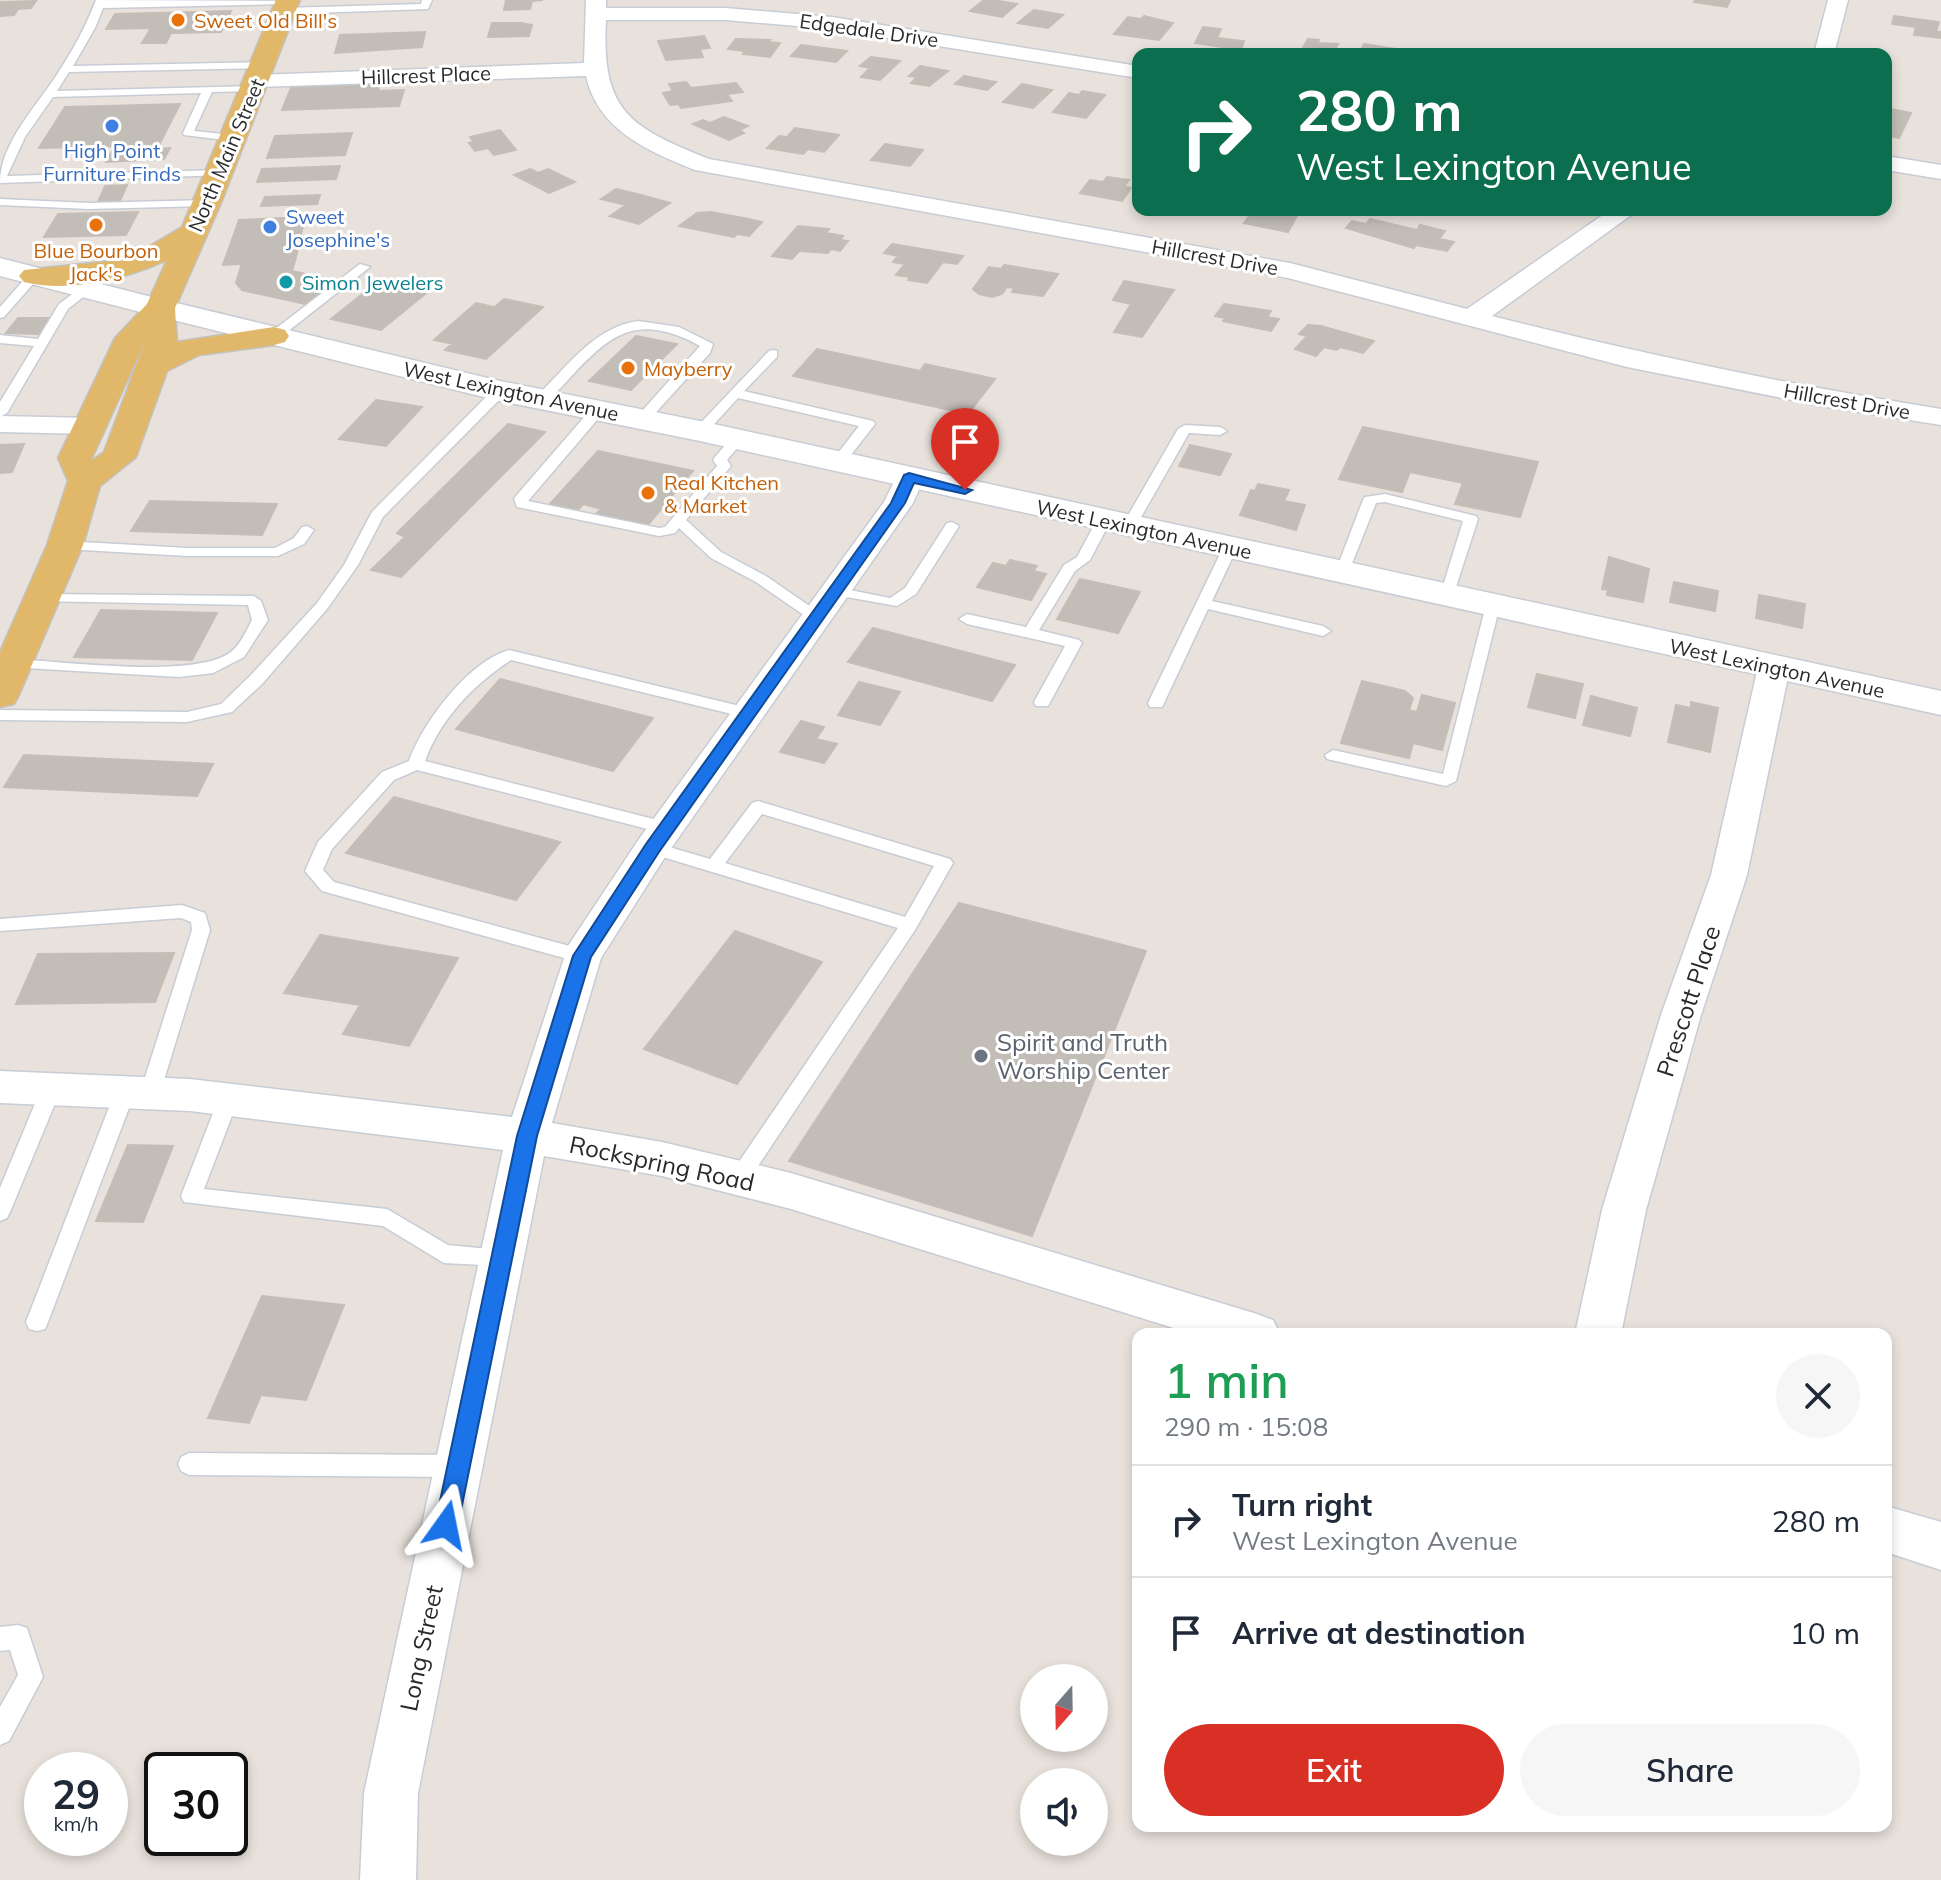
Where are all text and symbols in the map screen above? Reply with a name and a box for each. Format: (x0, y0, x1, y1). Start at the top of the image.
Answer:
place label: Sweet Old Bill's (194, 8, 337, 33)
street label: Edgedale Drive (798, 8, 940, 52)
marker: Sweet Old Bill's (169, 11, 187, 29)
street label: Hillcrest Place (361, 60, 491, 90)
street label: North Main Street (182, 75, 270, 235)
text: 280 m (1296, 75, 1463, 145)
icon: right (1164, 80, 1268, 184)
marker: High Point Furniture Finds (103, 117, 121, 135)
place label: High Point Furniture Finds (43, 138, 181, 186)
text: West Lexington Avenue (1296, 144, 1692, 189)
place label: Sweet Josephine's (286, 204, 390, 252)
marker: Blue Bourbon Jack's (87, 216, 105, 234)
marker: Sweet Josephine's (261, 218, 279, 236)
street label: Hillcrest Drive (1150, 234, 1280, 280)
place label: Blue Bourbon Jack's (34, 238, 158, 286)
place label: Simon Jewelers (302, 270, 443, 295)
marker: Simon Jewelers (277, 273, 295, 291)
street label: West Lexington Avenue (401, 356, 621, 426)
place label: Mayberry (644, 356, 733, 381)
marker: Mayberry (619, 359, 637, 377)
street label: Hillcrest Drive (1782, 378, 1912, 424)
pin (931, 408, 999, 490)
icon: arrive (943, 420, 987, 464)
place label: Real Kitchen & Market (664, 470, 779, 518)
marker: Real Kitchen & Market (639, 484, 657, 502)
street label: West Lexington Avenue (1034, 494, 1254, 564)
street label: West Lexington Avenue (1667, 633, 1887, 703)
street label: Prescott Place (1649, 922, 1727, 1080)
place label: Spirit and Truth Worship Center (997, 1027, 1170, 1085)
marker: Spirit and Truth Worship Center (972, 1047, 990, 1065)
street label: Rockspring Road (567, 1129, 757, 1197)
text: 1 min (1164, 1350, 1289, 1410)
button: close (1776, 1354, 1860, 1438)
text: 290 m · 15:08 (1164, 1410, 1328, 1443)
position arrow (404, 1483, 488, 1567)
text: Turn right (1232, 1486, 1372, 1524)
icon: right (1164, 1499, 1208, 1543)
text: 280 m (1772, 1502, 1860, 1540)
text: West Lexington Avenue (1232, 1524, 1518, 1557)
street label: Long Street (393, 1582, 449, 1714)
icon: arrive (1164, 1611, 1208, 1655)
text: Arrive at destination (1232, 1614, 1526, 1652)
text: 10 m (1790, 1614, 1860, 1652)
north arrow (1020, 1664, 1108, 1752)
map controls (1020, 1664, 1108, 1856)
button: Exit (1164, 1724, 1504, 1816)
button: Share (1520, 1724, 1860, 1816)
speed limit sign: 30 (144, 1752, 248, 1856)
button: sound (1020, 1768, 1108, 1856)
text: 29 (52, 1769, 100, 1819)
text: km/h (53, 1811, 99, 1836)

